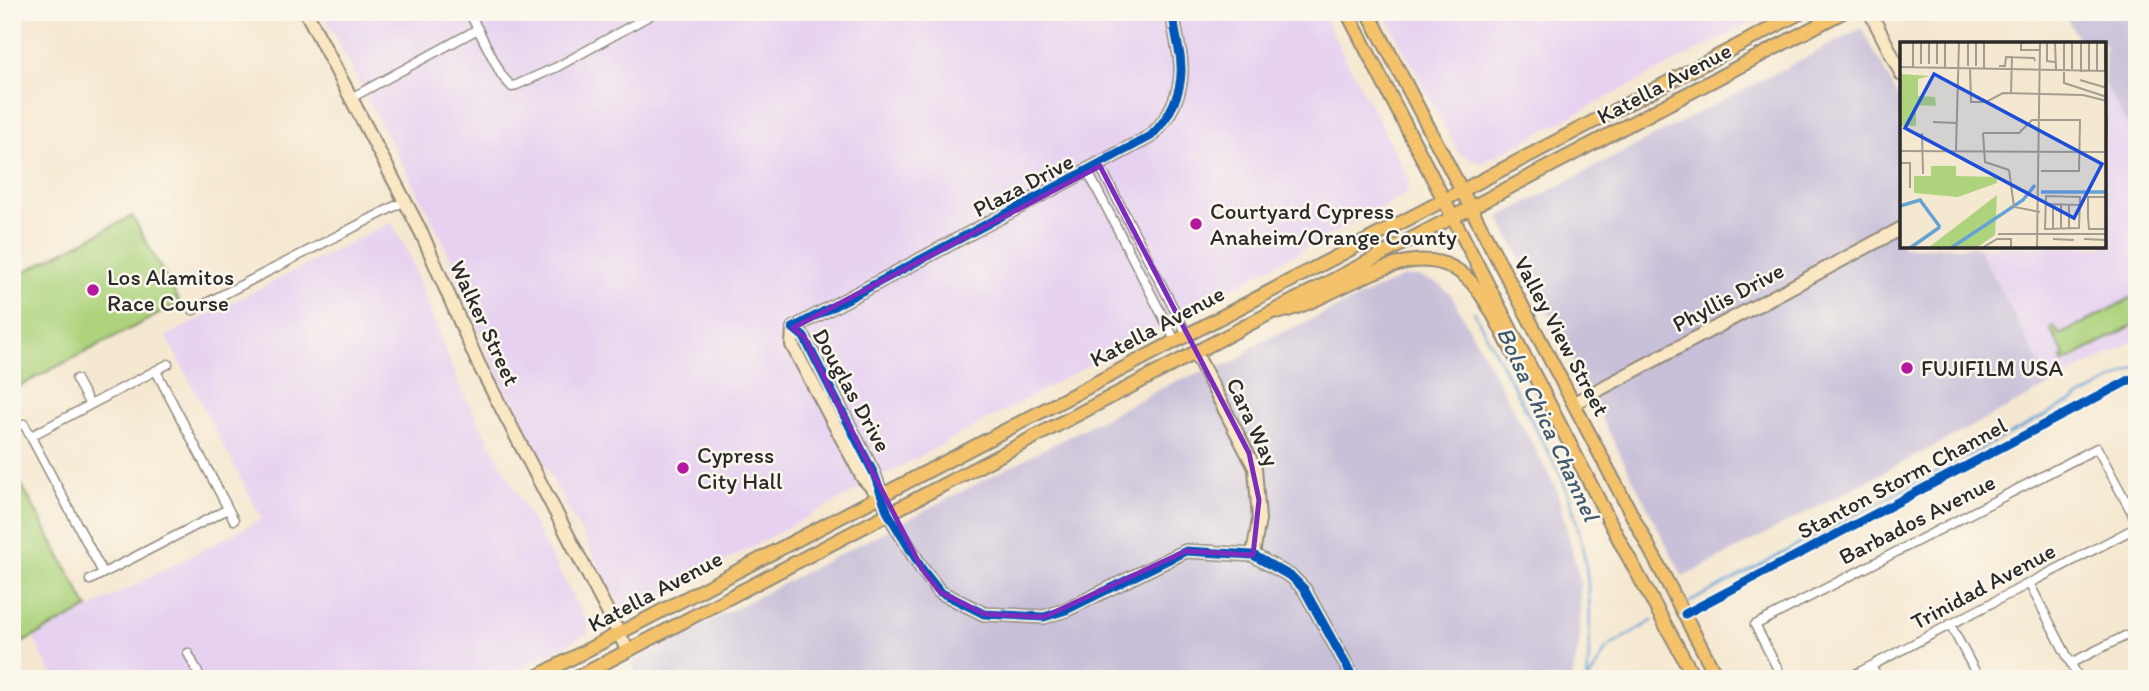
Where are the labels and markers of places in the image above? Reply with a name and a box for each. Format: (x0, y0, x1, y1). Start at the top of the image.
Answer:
place label: Courtyard Cypress Anaheim/Orange County (1210, 197, 1457, 251)
marker: Courtyard Cypress Anaheim/Orange County (1188, 216, 1204, 232)
place label: Los Alamitos Race Course (107, 263, 234, 317)
marker: Los Alamitos Race Course (85, 282, 101, 298)
place label: FUJIFILM USA (1921, 354, 2063, 382)
marker: FUJIFILM USA (1899, 360, 1915, 376)
place label: Cypress City Hall (697, 441, 783, 495)
marker: Cypress City Hall (675, 460, 691, 476)

